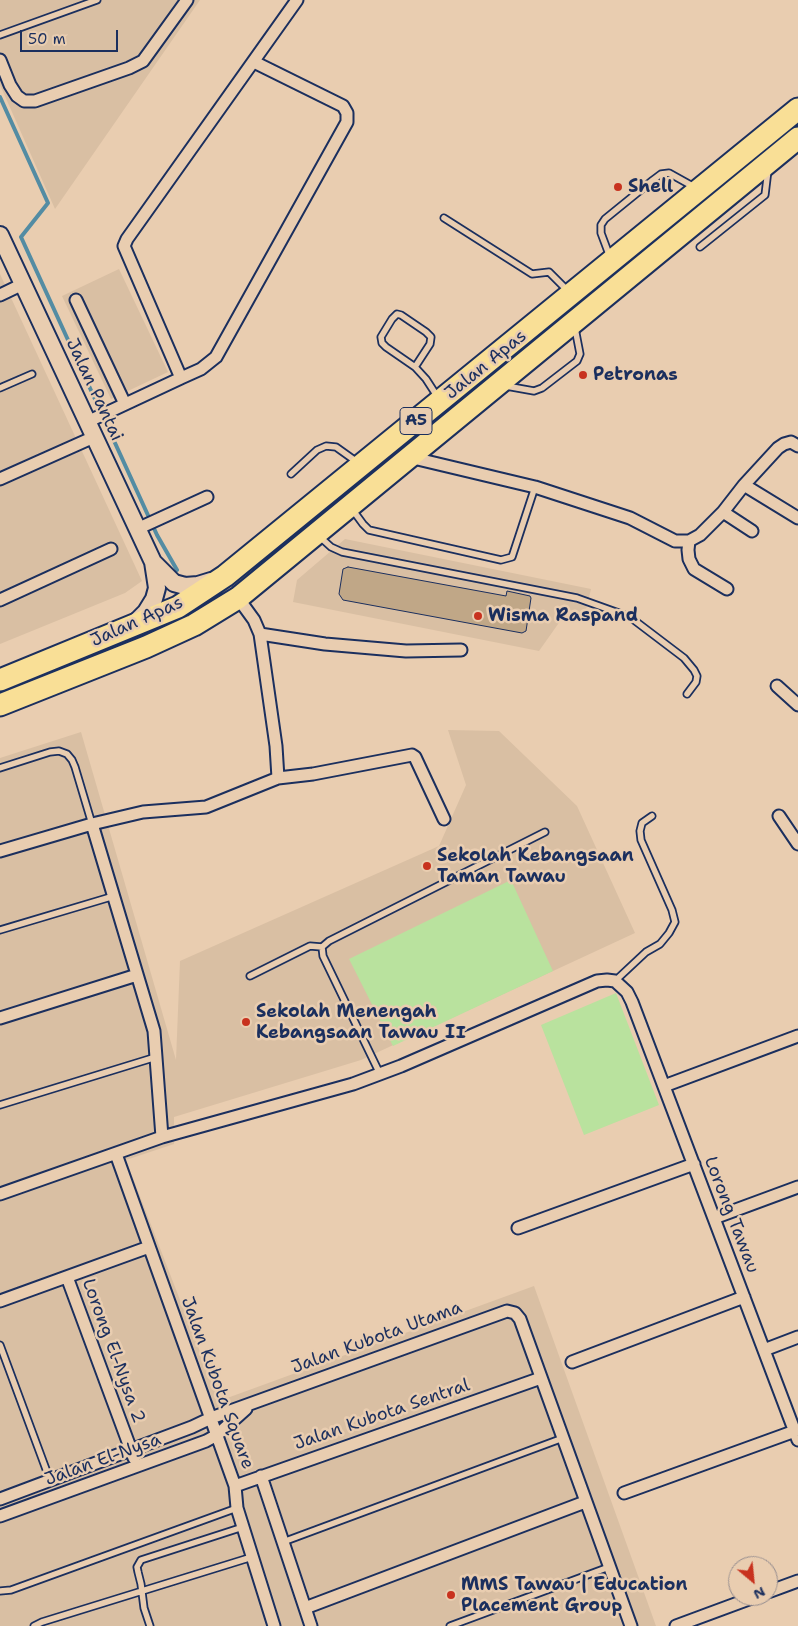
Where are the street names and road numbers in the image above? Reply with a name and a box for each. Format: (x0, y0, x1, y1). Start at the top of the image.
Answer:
street label: Jalan Apas (441, 326, 531, 404)
street label: Jalan Pantai (61, 335, 127, 445)
road number: A5 (400, 408, 432, 434)
street label: Jalan Apas (87, 592, 187, 652)
street label: Lorong Tawau (699, 1154, 763, 1276)
street label: Lorong El-Nysa 2 (77, 1276, 149, 1426)
street label: Jalan Kubota Square (176, 1294, 258, 1472)
street label: Jalan Kubota Utama (289, 1297, 465, 1379)
street label: Jalan Kubota Sentral (291, 1375, 473, 1455)
street label: Jalan El-Nysa (42, 1429, 164, 1491)

